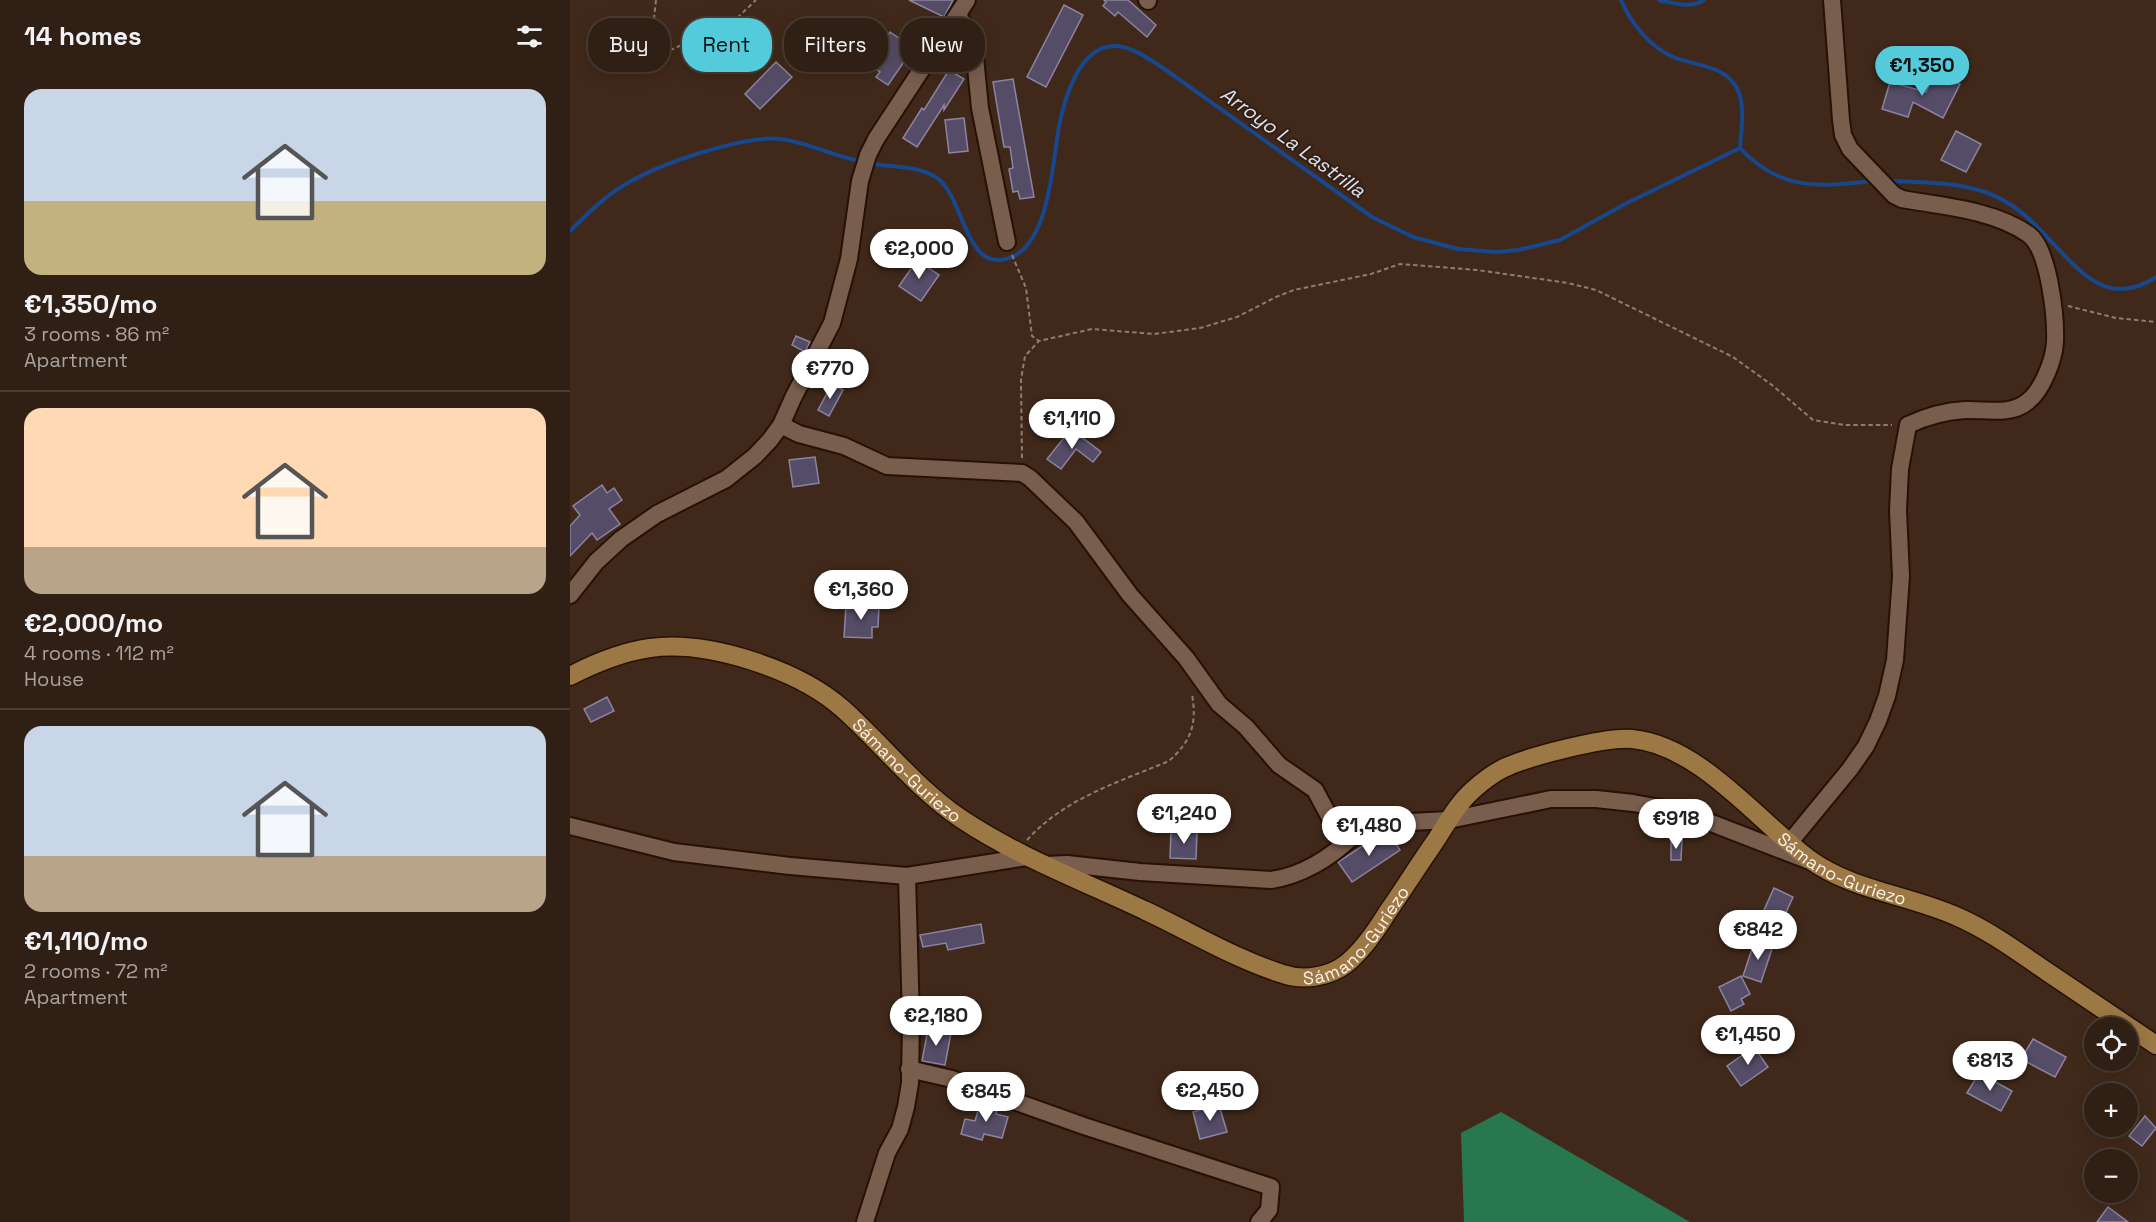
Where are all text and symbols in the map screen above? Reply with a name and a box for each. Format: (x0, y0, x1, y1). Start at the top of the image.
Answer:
chip: Buy (588, 18, 670, 72)
chip: Rent (682, 18, 772, 72)
chip: Filters (784, 18, 888, 72)
chip: New (900, 18, 985, 72)
text: 14 homes (24, 19, 142, 53)
icon: filters (513, 20, 546, 53)
pin: €1,350 (1873, 46, 1971, 97)
text: €1,350 (1889, 52, 1955, 78)
water label: Arroyo La Lastrilla (1216, 81, 1371, 204)
icon: home (231, 128, 339, 236)
pin: €2,000 (870, 229, 968, 280)
text: €2,000 (884, 235, 954, 261)
text: €1,350/mo (24, 287, 157, 321)
text: 3 rooms · 86 m² (24, 321, 169, 347)
text: Apartment (24, 347, 128, 373)
pin: €770 (794, 349, 866, 400)
text: €770 (806, 355, 854, 381)
pin: €1,110 (1023, 399, 1121, 450)
text: €1,110 (1043, 405, 1101, 431)
icon: home (231, 447, 339, 555)
pin: €1,360 (812, 570, 910, 621)
text: €1,360 (828, 576, 894, 602)
text: €2,000/mo (24, 606, 163, 640)
text: 4 rooms · 112 m² (24, 640, 174, 666)
text: House (24, 666, 84, 692)
street label: Sámano-Guriezo (848, 713, 966, 827)
icon: home (231, 765, 339, 873)
pin: €1,240 (1135, 794, 1233, 845)
pin: €918 (1640, 799, 1712, 850)
text: €1,240 (1151, 800, 1217, 826)
text: €918 (1653, 805, 1699, 831)
pin: €1,480 (1320, 806, 1418, 857)
text: €1,480 (1336, 812, 1402, 838)
street label: Sámano-Guriezo (1773, 827, 1909, 910)
street label: Sámano-Guriezo (1302, 881, 1414, 989)
pin: €842 (1722, 910, 1794, 961)
text: €842 (1733, 916, 1783, 942)
text: €1,110/mo (24, 924, 148, 958)
text: 2 rooms · 72 m² (24, 958, 168, 984)
text: Apartment (24, 984, 128, 1010)
pin: €2,180 (887, 996, 985, 1047)
text: €2,180 (904, 1002, 968, 1028)
pin: €1,450 (1699, 1015, 1797, 1066)
map controls (2084, 1017, 2138, 1203)
button: locate (2084, 1017, 2138, 1071)
text: €1,450 (1715, 1021, 1781, 1047)
pin: €813 (1954, 1041, 2026, 1092)
text: €813 (1967, 1047, 2013, 1073)
pin: €2,450 (1161, 1071, 1259, 1122)
pin: €845 (950, 1072, 1022, 1123)
text: €2,450 (1176, 1077, 1245, 1103)
text: €845 (961, 1078, 1011, 1104)
button: + (2084, 1083, 2138, 1137)
button: − (2084, 1149, 2138, 1203)

